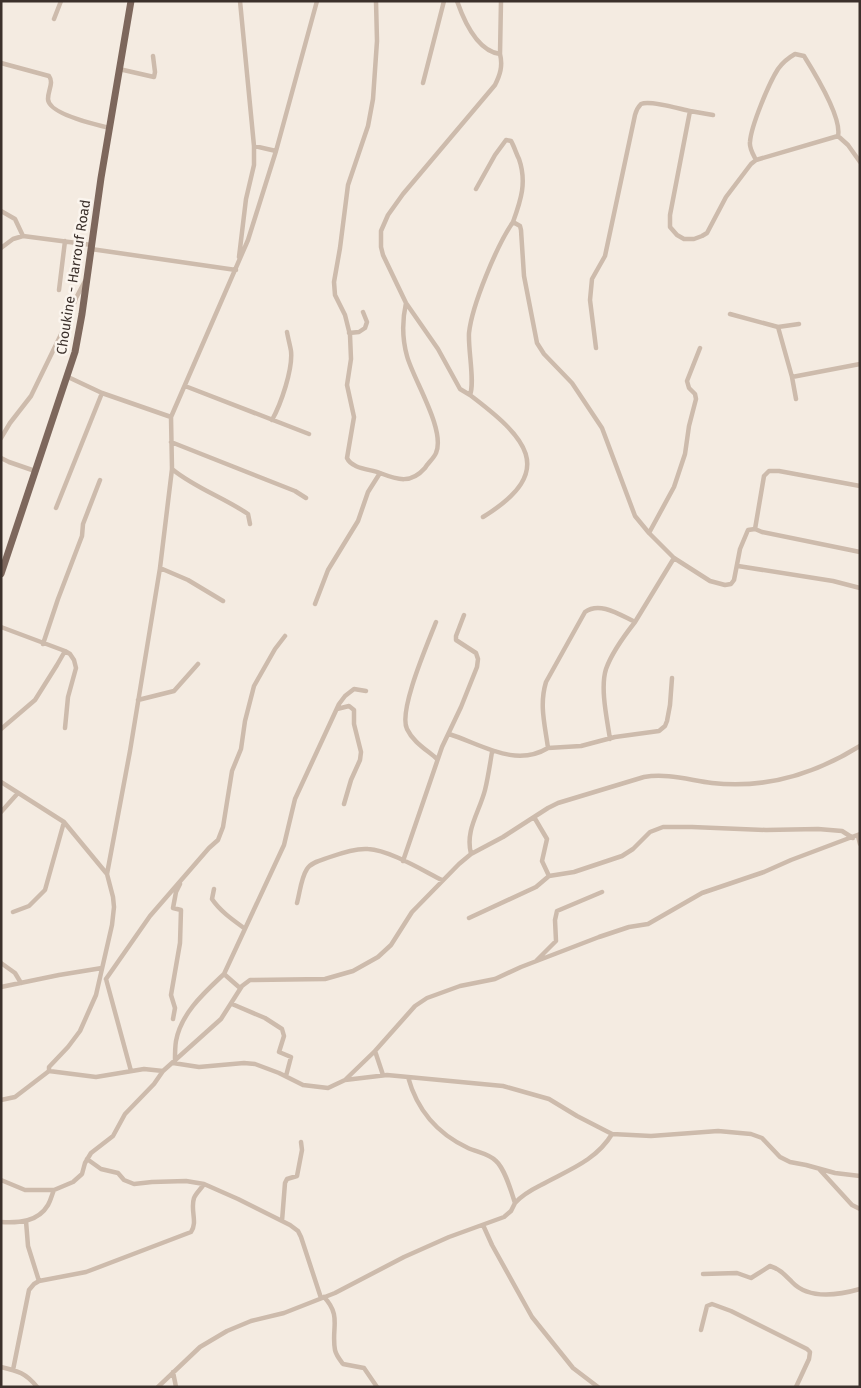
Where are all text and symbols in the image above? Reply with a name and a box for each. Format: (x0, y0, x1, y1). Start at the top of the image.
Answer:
street label: Choukine - Harrouf Road (53, 198, 94, 356)

